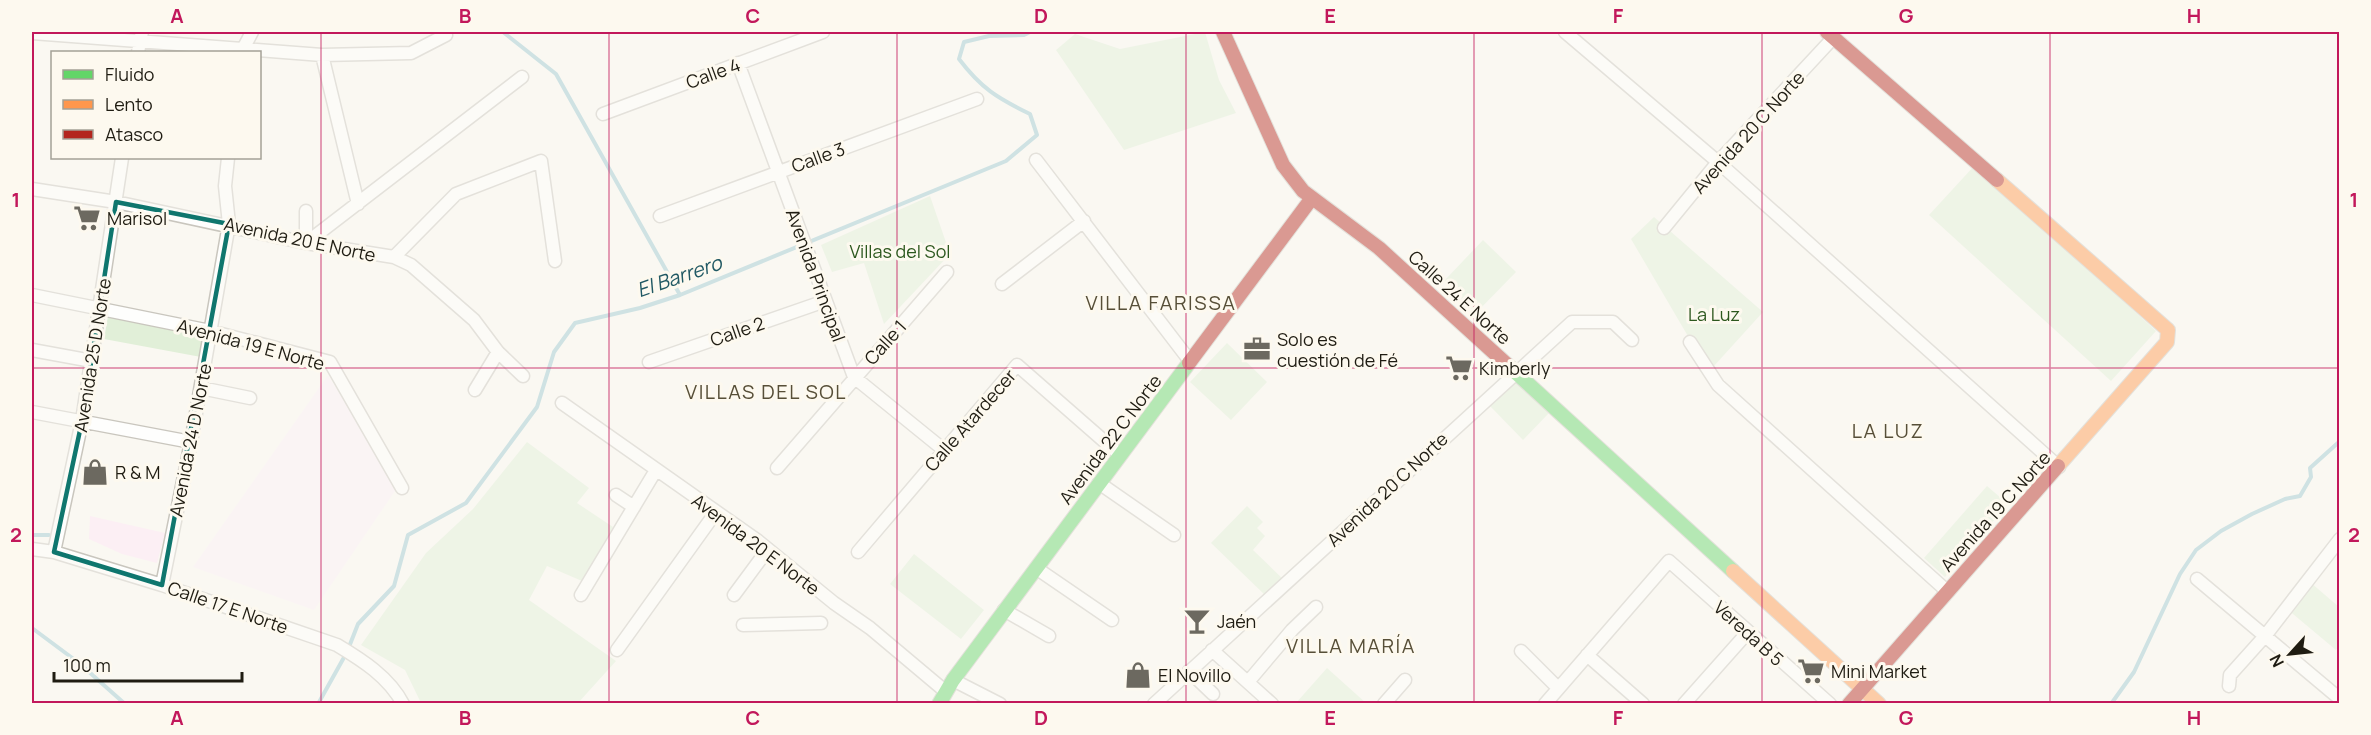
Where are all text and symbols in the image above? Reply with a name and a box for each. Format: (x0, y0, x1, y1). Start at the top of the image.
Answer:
text: A (170, 2, 184, 29)
text: B (459, 2, 472, 29)
text: C (746, 2, 760, 29)
text: D (1034, 2, 1048, 29)
text: E (1324, 2, 1336, 29)
text: F (1613, 2, 1624, 29)
text: G (1899, 2, 1914, 29)
text: H (2187, 2, 2201, 29)
legend (51, 51, 261, 159)
street label: Calle 4 (683, 52, 743, 94)
text: Fluido (105, 62, 154, 86)
street label: Avenida 20 C Norte (1687, 66, 1809, 198)
text: Lento (105, 92, 153, 116)
text: Atasco (105, 122, 163, 146)
street label: Calle 3 (788, 136, 848, 178)
text: 1 (12, 186, 20, 213)
text: 1 (2350, 186, 2358, 213)
supermarket icon: Marisol (72, 203, 102, 233)
street label: Avenida Principal (781, 205, 851, 345)
place label: Marisol (107, 206, 167, 230)
street label: Avenida 20 E Norte (222, 211, 378, 267)
park label: Villas del Sol (849, 239, 951, 263)
street label: Calle 24 E Norte (1404, 245, 1516, 349)
water label: El Barrero (633, 249, 726, 303)
street label: Avenida 25 D Norte (68, 276, 116, 434)
district label: VILLA FARISSA (1086, 289, 1236, 316)
park label: La Luz (1688, 302, 1740, 326)
street label: Calle 2 (707, 311, 767, 351)
street label: Avenida 19 E Norte (175, 313, 327, 375)
street label: Calle 1 (859, 314, 911, 370)
place label: Solo es cuestión de Fé (1277, 327, 1398, 372)
office icon: Solo es cuestión de Fé (1242, 334, 1272, 364)
supermarket icon: Kimberly (1444, 353, 1474, 383)
place label: Kimberly (1479, 356, 1551, 380)
street label: Avenida 24 D Norte (163, 361, 217, 519)
street label: Calle Atardecer (919, 363, 1021, 476)
street label: Avenida 22 C Norte (1053, 369, 1167, 509)
district label: VILLAS DEL SOL (685, 378, 847, 405)
district label: LA LUZ (1852, 417, 1924, 444)
street label: Avenida 20 C Norte (1321, 427, 1453, 551)
street label: Avenida 19 C Norte (1935, 446, 2055, 576)
shop icon: R & M (80, 457, 110, 487)
place label: R & M (115, 460, 160, 484)
street label: Avenida 20 E Norte (687, 488, 825, 600)
text: 2 (10, 521, 22, 548)
text: 2 (2348, 521, 2360, 548)
street label: Calle 17 E Norte (165, 575, 291, 639)
street label: Vereda B 5 (1709, 595, 1789, 671)
bar icon: Jaén (1182, 606, 1212, 636)
place label: Jaén (1217, 609, 1256, 633)
north arrow (2260, 624, 2320, 684)
district label: VILLA MARÍA (1286, 632, 1416, 659)
scale bar (54, 645, 242, 683)
text: N (2264, 651, 2289, 671)
text: 100 m (63, 653, 111, 677)
supermarket icon: Mini Market (1796, 656, 1826, 686)
place label: Mini Market (1831, 659, 1927, 683)
shop icon: El Novillo (1123, 660, 1153, 690)
place label: El Novillo (1158, 663, 1231, 687)
text: A (170, 704, 184, 731)
text: B (459, 704, 472, 731)
text: C (746, 704, 760, 731)
text: D (1034, 704, 1048, 731)
text: E (1324, 704, 1336, 731)
text: F (1613, 704, 1624, 731)
text: G (1899, 704, 1914, 731)
text: H (2187, 704, 2201, 731)

